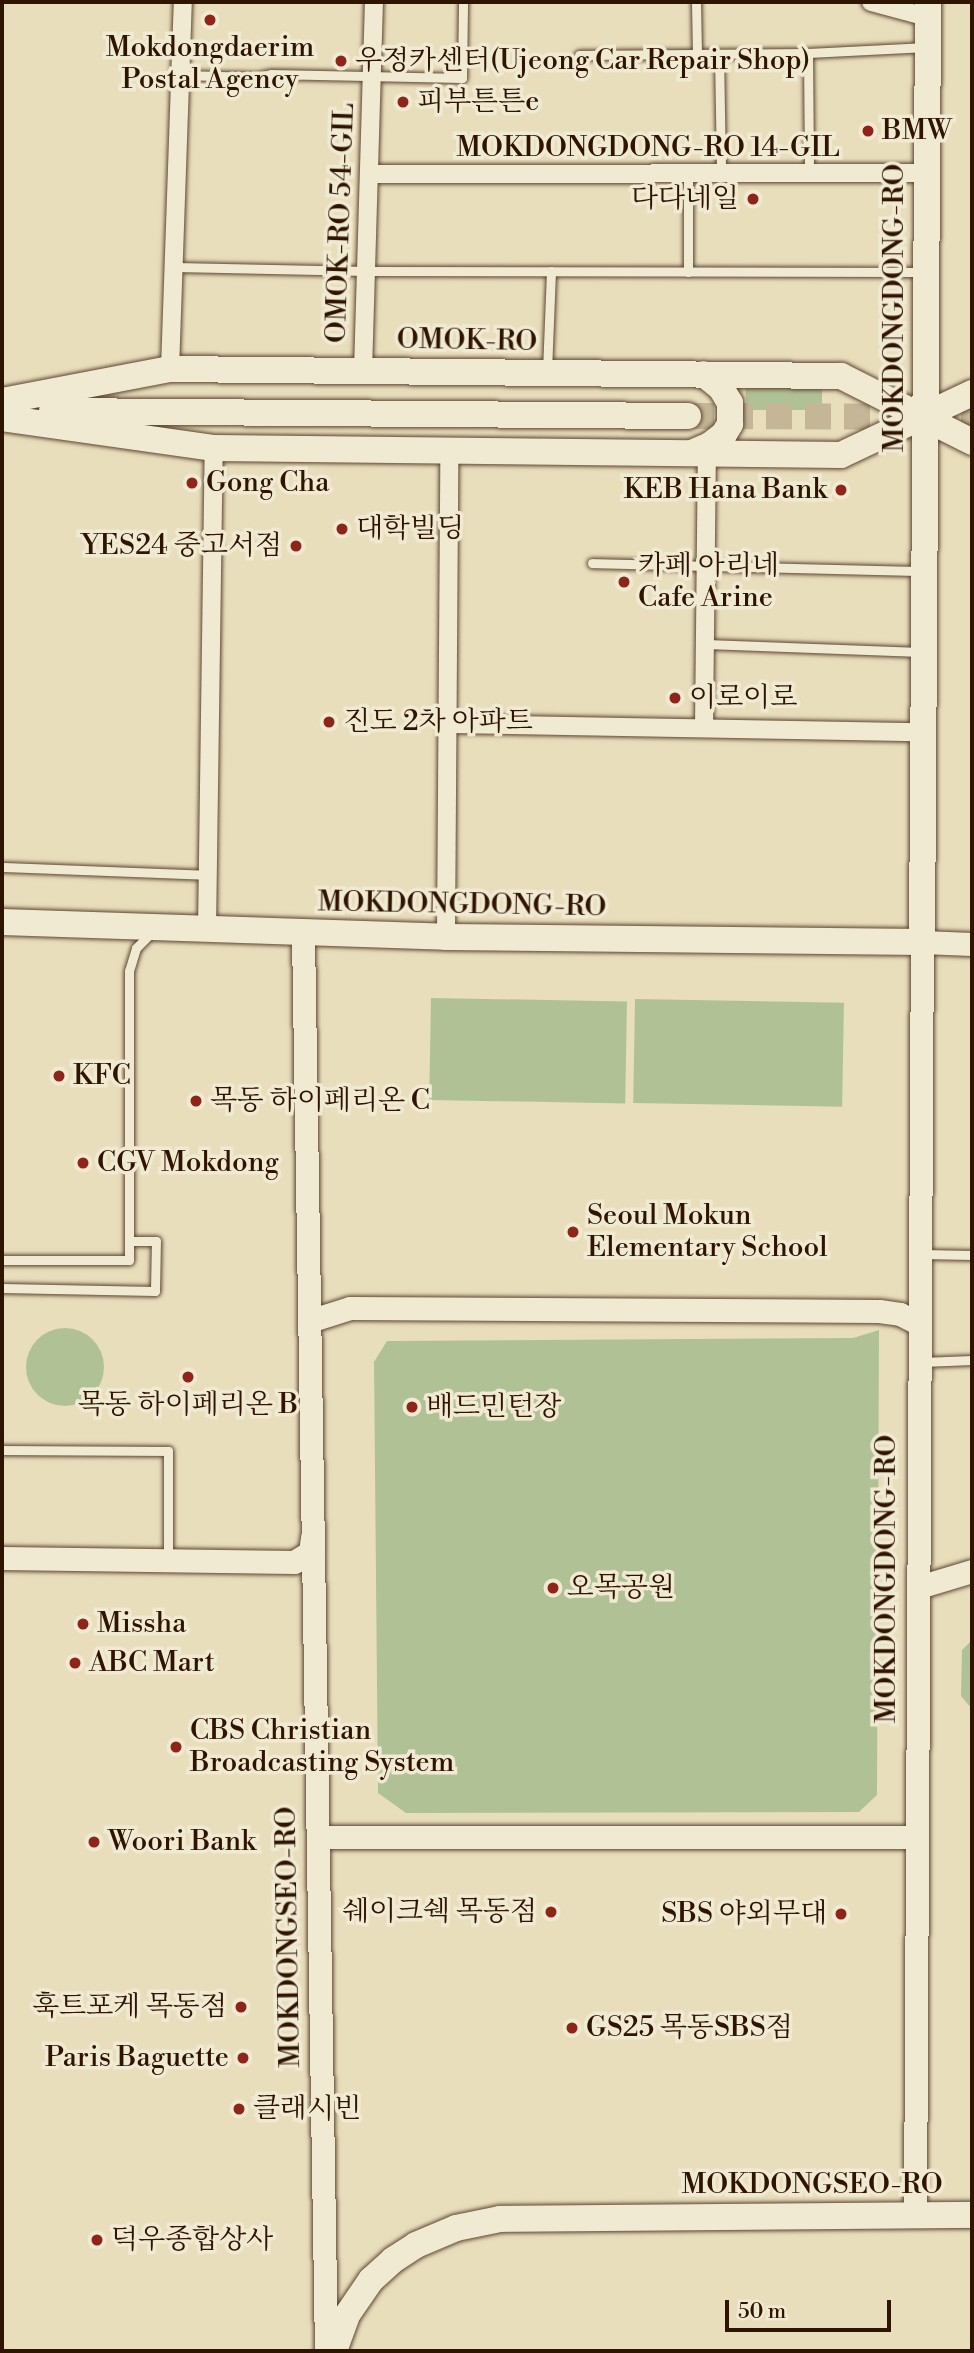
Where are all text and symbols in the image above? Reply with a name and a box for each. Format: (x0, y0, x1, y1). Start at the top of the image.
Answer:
marker: Mokdongdaerim Postal Agency (202, 12, 218, 28)
place label: Mokdongdaerim Postal Agency (106, 31, 314, 97)
place label: 우정카센터(Ujeong Car Repair Shop) (355, 44, 810, 78)
marker: 우정카센터(Ujeong Car Repair Shop) (333, 53, 349, 69)
place label: 피부튼튼e (417, 85, 539, 119)
marker: 피부튼튼e (395, 94, 411, 110)
street label: OMOK-RO 54-GIL (320, 102, 362, 344)
place label: BMW (882, 114, 952, 148)
marker: BMW (860, 123, 876, 139)
street label: MOKDONGDONG-RO 14-GIL (456, 131, 840, 165)
street label: MOKDONGDONG-RO (878, 164, 912, 452)
place label: 다다네일 (631, 182, 739, 216)
marker: 다다네일 (745, 191, 761, 207)
street label: OMOK-RO (396, 323, 538, 359)
place label: Gong Cha (206, 466, 329, 500)
place label: KEB Hana Bank (623, 473, 827, 507)
marker: Gong Cha (184, 475, 200, 491)
marker: KEB Hana Bank (833, 482, 849, 498)
place label: 대학빌딩 (356, 512, 464, 546)
marker: 대학빌딩 (334, 521, 350, 537)
place label: YES24 중고서점 (81, 529, 282, 563)
marker: YES24 중고서점 (288, 538, 304, 554)
place label: 카페 아리네 Cafe Arine (638, 549, 779, 615)
marker: 카페 아리네 Cafe Arine (616, 574, 632, 590)
place label: 이로이로 (689, 681, 797, 715)
marker: 이로이로 (667, 690, 683, 706)
place label: 진도 2차 아파트 (343, 705, 533, 739)
marker: 진도 2차 아파트 (321, 714, 337, 730)
street label: MOKDONGDONG-RO (317, 886, 607, 924)
place label: KFC (73, 1059, 131, 1093)
marker: KFC (51, 1068, 67, 1084)
place label: 목동 하이페리온 C (210, 1084, 430, 1118)
marker: 목동 하이페리온 C (188, 1093, 204, 1109)
place label: CGV Mokdong (97, 1146, 279, 1180)
marker: CGV Mokdong (75, 1155, 91, 1171)
place label: Seoul Mokun Elementary School (587, 1199, 828, 1265)
marker: Seoul Mokun Elementary School (565, 1224, 581, 1240)
marker: 목동 하이페리온 B (180, 1369, 196, 1385)
place label: 목동 하이페리온 B (78, 1388, 298, 1422)
place label: 배드민턴장 (426, 1390, 561, 1424)
marker: 배드민턴장 (404, 1399, 420, 1415)
street label: MOKDONGDONG-RO (870, 1435, 904, 1723)
place label: 오목공원 (567, 1571, 675, 1605)
marker: 오목공원 (545, 1580, 561, 1596)
place label: Missha (97, 1607, 186, 1641)
marker: Missha (75, 1616, 91, 1632)
place label: ABC Mart (89, 1646, 215, 1680)
marker: ABC Mart (67, 1655, 83, 1671)
place label: CBS Christian Broadcasting System (190, 1714, 454, 1780)
marker: CBS Christian Broadcasting System (168, 1739, 184, 1755)
street label: MOKDONGSEO-RO (270, 1806, 308, 2068)
place label: Woori Bank (108, 1825, 256, 1859)
marker: Woori Bank (86, 1834, 102, 1850)
place label: 쉐이크쉑 목동점 (342, 1895, 537, 1929)
place label: SBS 야외무대 (661, 1897, 827, 1931)
marker: 쉐이크쉑 목동점 (543, 1904, 559, 1920)
marker: SBS 야외무대 (833, 1906, 849, 1922)
place label: 훅트포케 목동점 (32, 1990, 227, 2024)
marker: 훅트포케 목동점 (233, 1999, 249, 2015)
place label: GS25 목동SBS점 (586, 2011, 793, 2045)
marker: GS25 목동SBS점 (564, 2020, 580, 2036)
place label: Paris Baguette (45, 2041, 229, 2075)
marker: Paris Baguette (235, 2050, 251, 2066)
place label: 클래시빈 (253, 2092, 361, 2126)
marker: 클래시빈 (231, 2101, 247, 2117)
street label: MOKDONGSEO-RO (681, 2168, 943, 2202)
place label: 덕우종합상사 (111, 2223, 273, 2257)
marker: 덕우종합상사 (89, 2232, 105, 2248)
scale bar (729, 2286, 895, 2330)
text: 50 m (738, 2299, 786, 2325)

